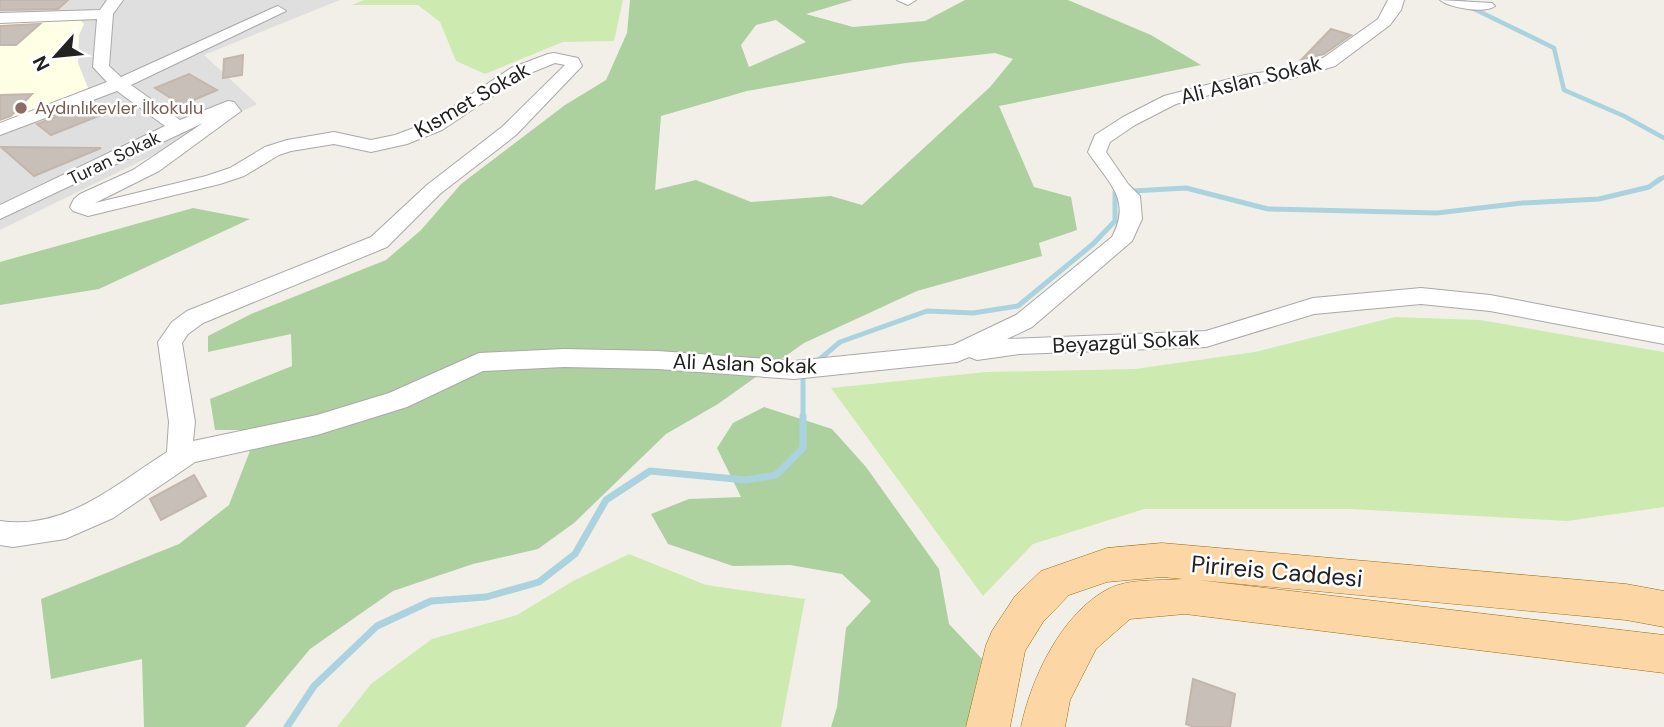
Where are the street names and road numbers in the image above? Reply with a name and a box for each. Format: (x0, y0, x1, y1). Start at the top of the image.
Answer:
street label: Ali Aslan Sokak (1177, 49, 1325, 111)
street label: Kısmet Sokak (409, 55, 535, 144)
street label: Turan Sokak (64, 125, 164, 191)
street label: Beyazgül Sokak (1052, 324, 1201, 360)
street label: Ali Aslan Sokak (672, 347, 818, 381)
street label: Pirireis Caddesi (1190, 548, 1364, 594)

